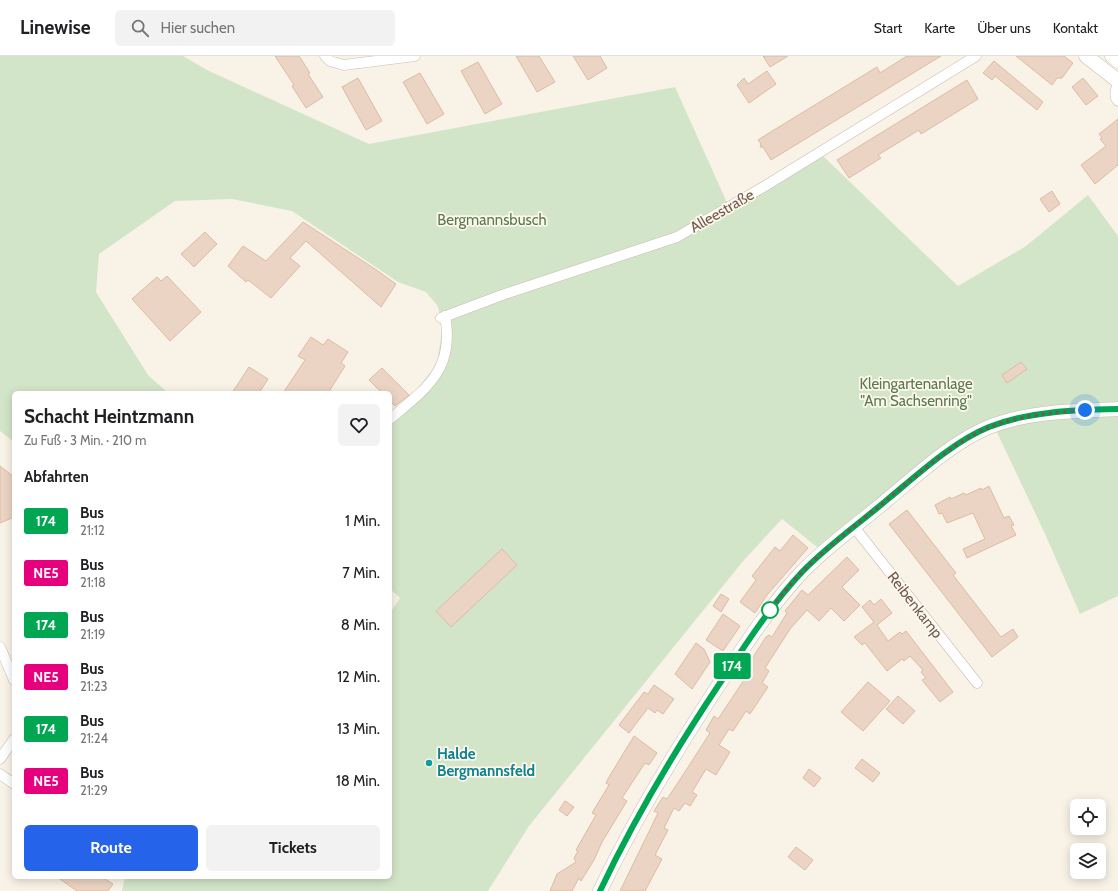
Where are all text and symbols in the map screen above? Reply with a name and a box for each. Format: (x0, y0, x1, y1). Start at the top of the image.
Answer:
search box (115, 10, 395, 46)
text: Linewise (20, 16, 91, 39)
icon: search (129, 17, 151, 39)
text: Hier suchen (161, 19, 235, 37)
text: Start (874, 19, 902, 37)
text: Karte (924, 19, 955, 37)
text: Über uns (977, 19, 1031, 37)
text: Kontakt (1053, 19, 1098, 37)
street label: Alleestraße (687, 185, 757, 237)
park label: Bergmannsbusch (437, 211, 547, 229)
park label: Kleingartenanlage "Am Sachsenring" (859, 375, 973, 410)
your location (1075, 400, 1095, 420)
button: heart (338, 404, 380, 446)
text: Schacht Heintzmann (24, 405, 194, 428)
text: Zu Fuß · 3 Min. · 210 m (24, 432, 147, 448)
text: Abfahrten (24, 468, 89, 486)
text: Bus (80, 504, 104, 522)
text: 174 (36, 512, 56, 530)
text: 1 Min. (345, 512, 380, 530)
text: 21:12 (80, 522, 105, 538)
text: Bus (80, 556, 104, 574)
text: NE5 (33, 564, 59, 582)
text: 7 Min. (342, 564, 380, 582)
street label: Reibenkamp (883, 568, 947, 642)
text: 21:18 (80, 574, 106, 590)
unlabelled marker (761, 601, 779, 619)
text: Bus (80, 608, 104, 626)
text: 174 (36, 616, 56, 634)
text: 8 Min. (341, 616, 380, 634)
text: 21:19 (80, 626, 105, 642)
line badge: 174 (709, 653, 755, 679)
text: 174 (722, 657, 742, 675)
text: Bus (80, 660, 104, 678)
text: NE5 (33, 668, 59, 686)
text: 12 Min. (337, 668, 380, 686)
text: 21:23 (80, 678, 108, 694)
text: Bus (80, 712, 104, 730)
text: 174 (36, 720, 56, 738)
text: 13 Min. (337, 720, 380, 738)
text: 21:24 (80, 730, 108, 746)
place label: Halde Bergmannsfeld (437, 745, 535, 780)
marker: Halde Bergmannsfeld (424, 758, 434, 768)
text: Bus (80, 764, 104, 782)
text: NE5 (33, 772, 59, 790)
text: 18 Min. (336, 772, 380, 790)
text: 21:29 (80, 782, 108, 798)
map controls (1070, 799, 1106, 879)
button: locate (1070, 799, 1106, 835)
button: Route (24, 825, 198, 871)
button: Tickets (206, 825, 380, 871)
button: layers (1070, 843, 1106, 879)

